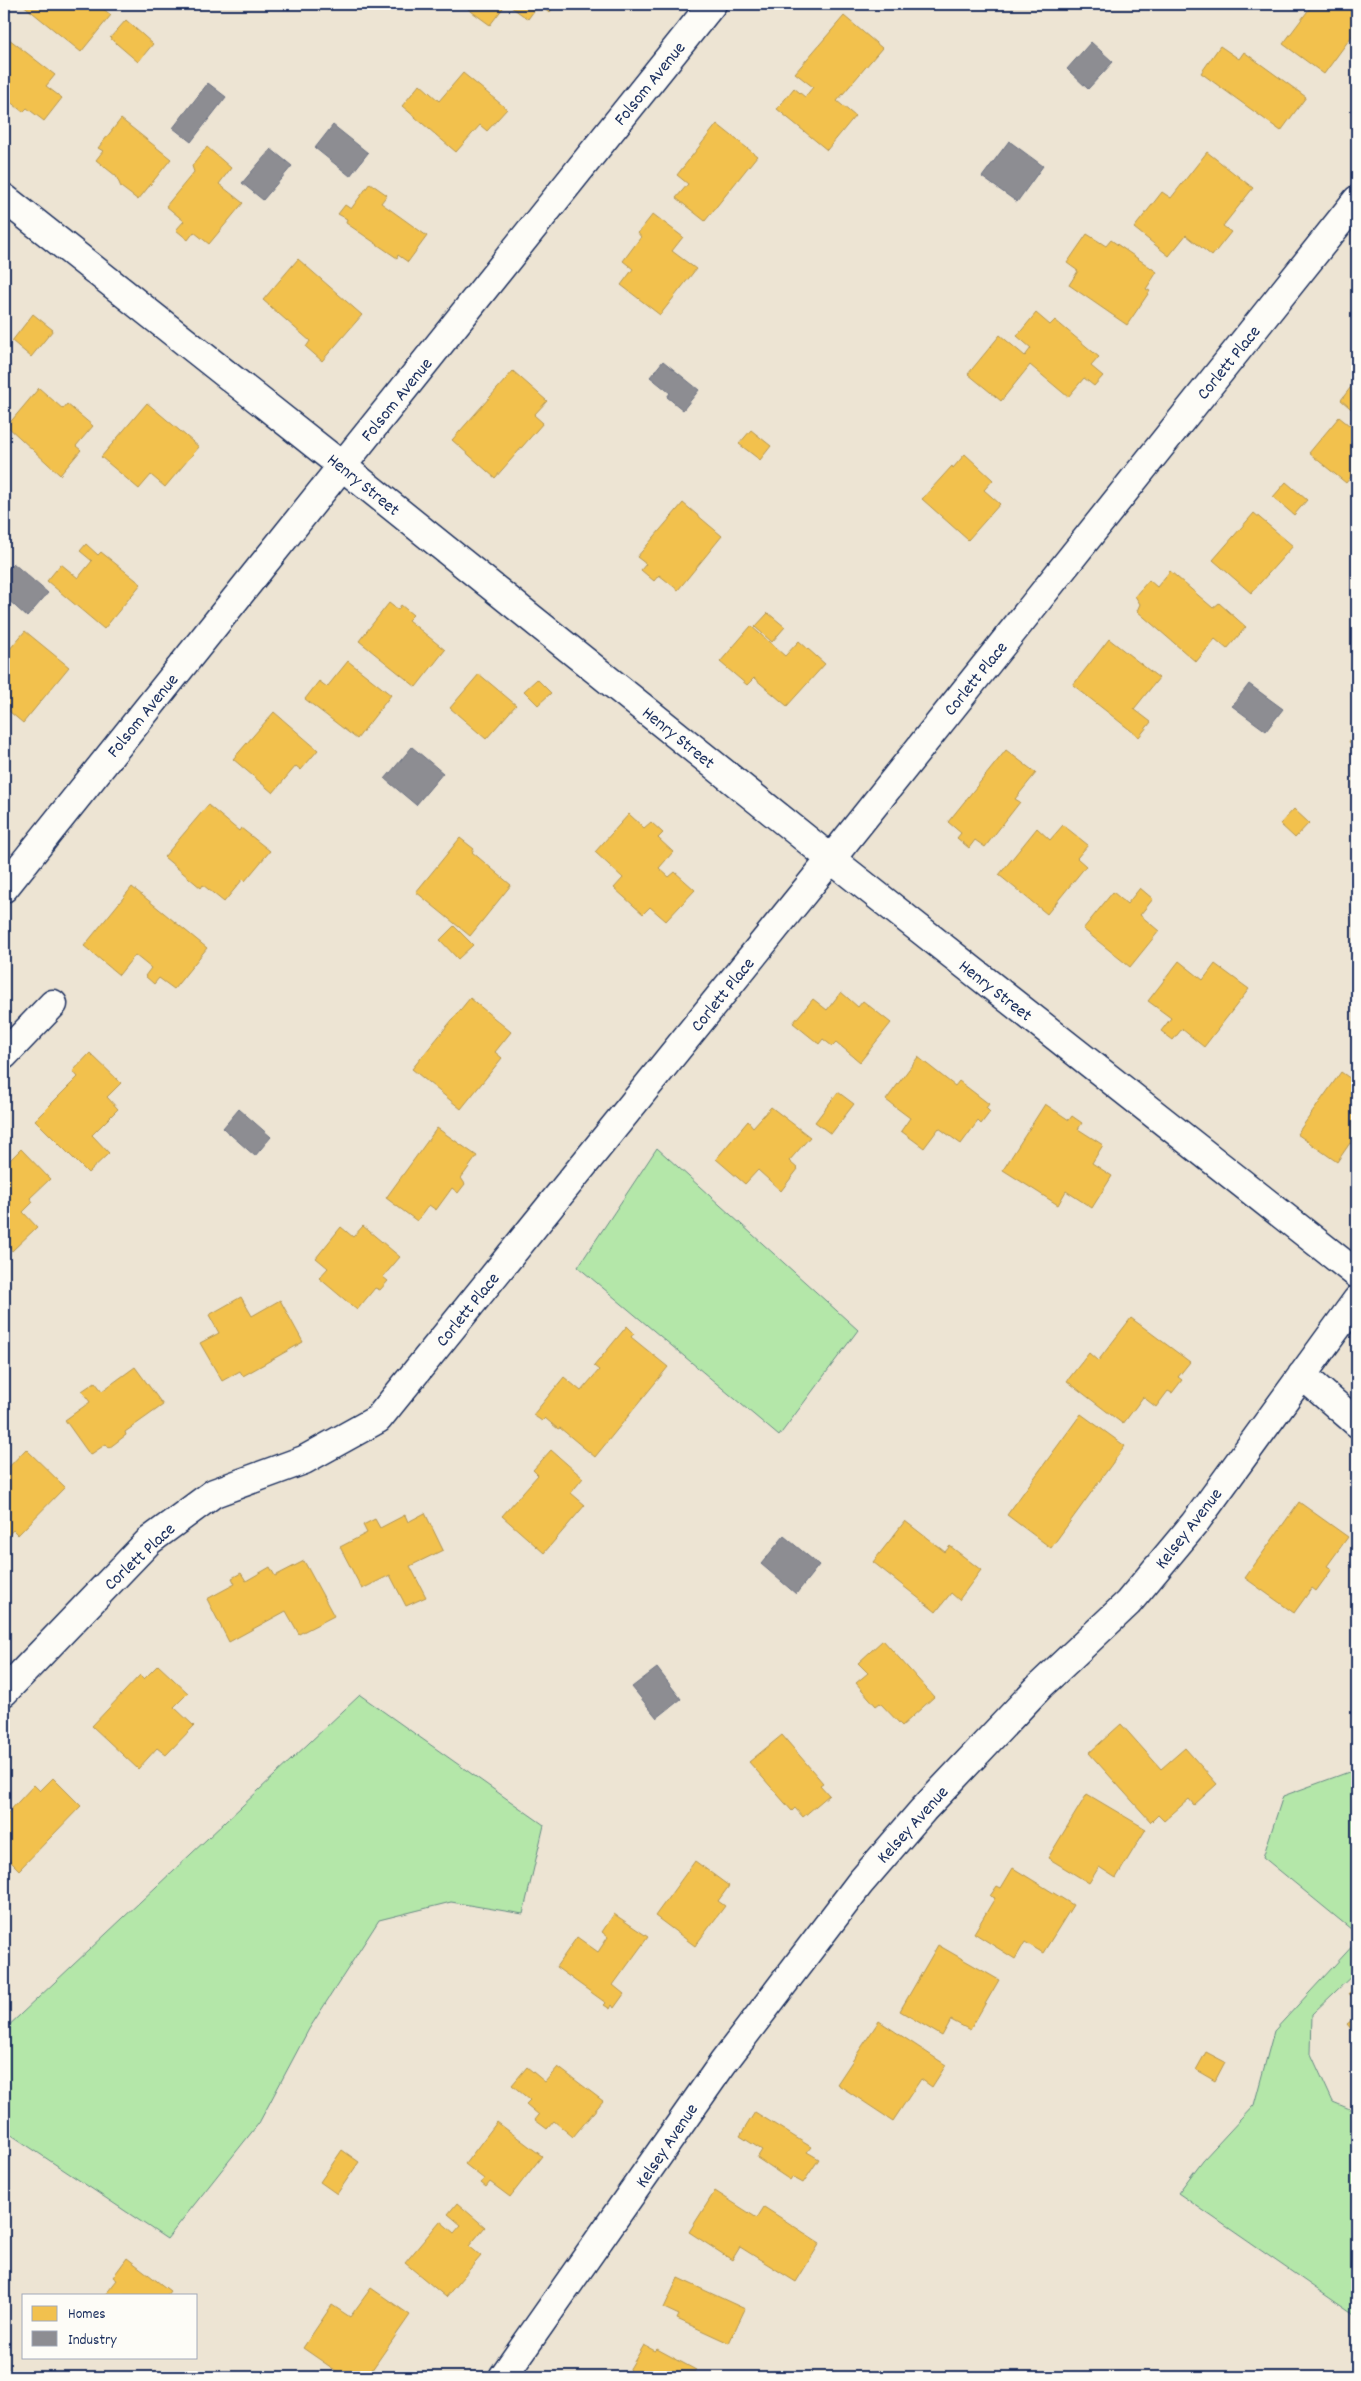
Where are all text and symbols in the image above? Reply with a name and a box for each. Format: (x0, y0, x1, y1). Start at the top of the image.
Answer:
street label: Folsom Avenue (609, 37, 693, 132)
street label: Corlett Place (1192, 321, 1268, 406)
street label: Folsom Avenue (356, 353, 440, 448)
street label: Henry Street (321, 449, 404, 523)
street label: Corlett Place (939, 637, 1015, 722)
street label: Folsom Avenue (102, 669, 186, 764)
street label: Henry Street (636, 702, 719, 776)
street label: Corlett Place (686, 953, 762, 1038)
street label: Henry Street (952, 955, 1037, 1029)
street label: Corlett Place (431, 1268, 507, 1353)
street label: Kelsey Avenue (1150, 1484, 1230, 1575)
street label: Corlett Place (100, 1518, 182, 1597)
street label: Kelsey Avenue (872, 1781, 956, 1870)
street label: Kelsey Avenue (631, 2099, 706, 2193)
legend (22, 2294, 198, 2358)
text: Homes (68, 2304, 106, 2326)
text: Industry (68, 2330, 117, 2352)

